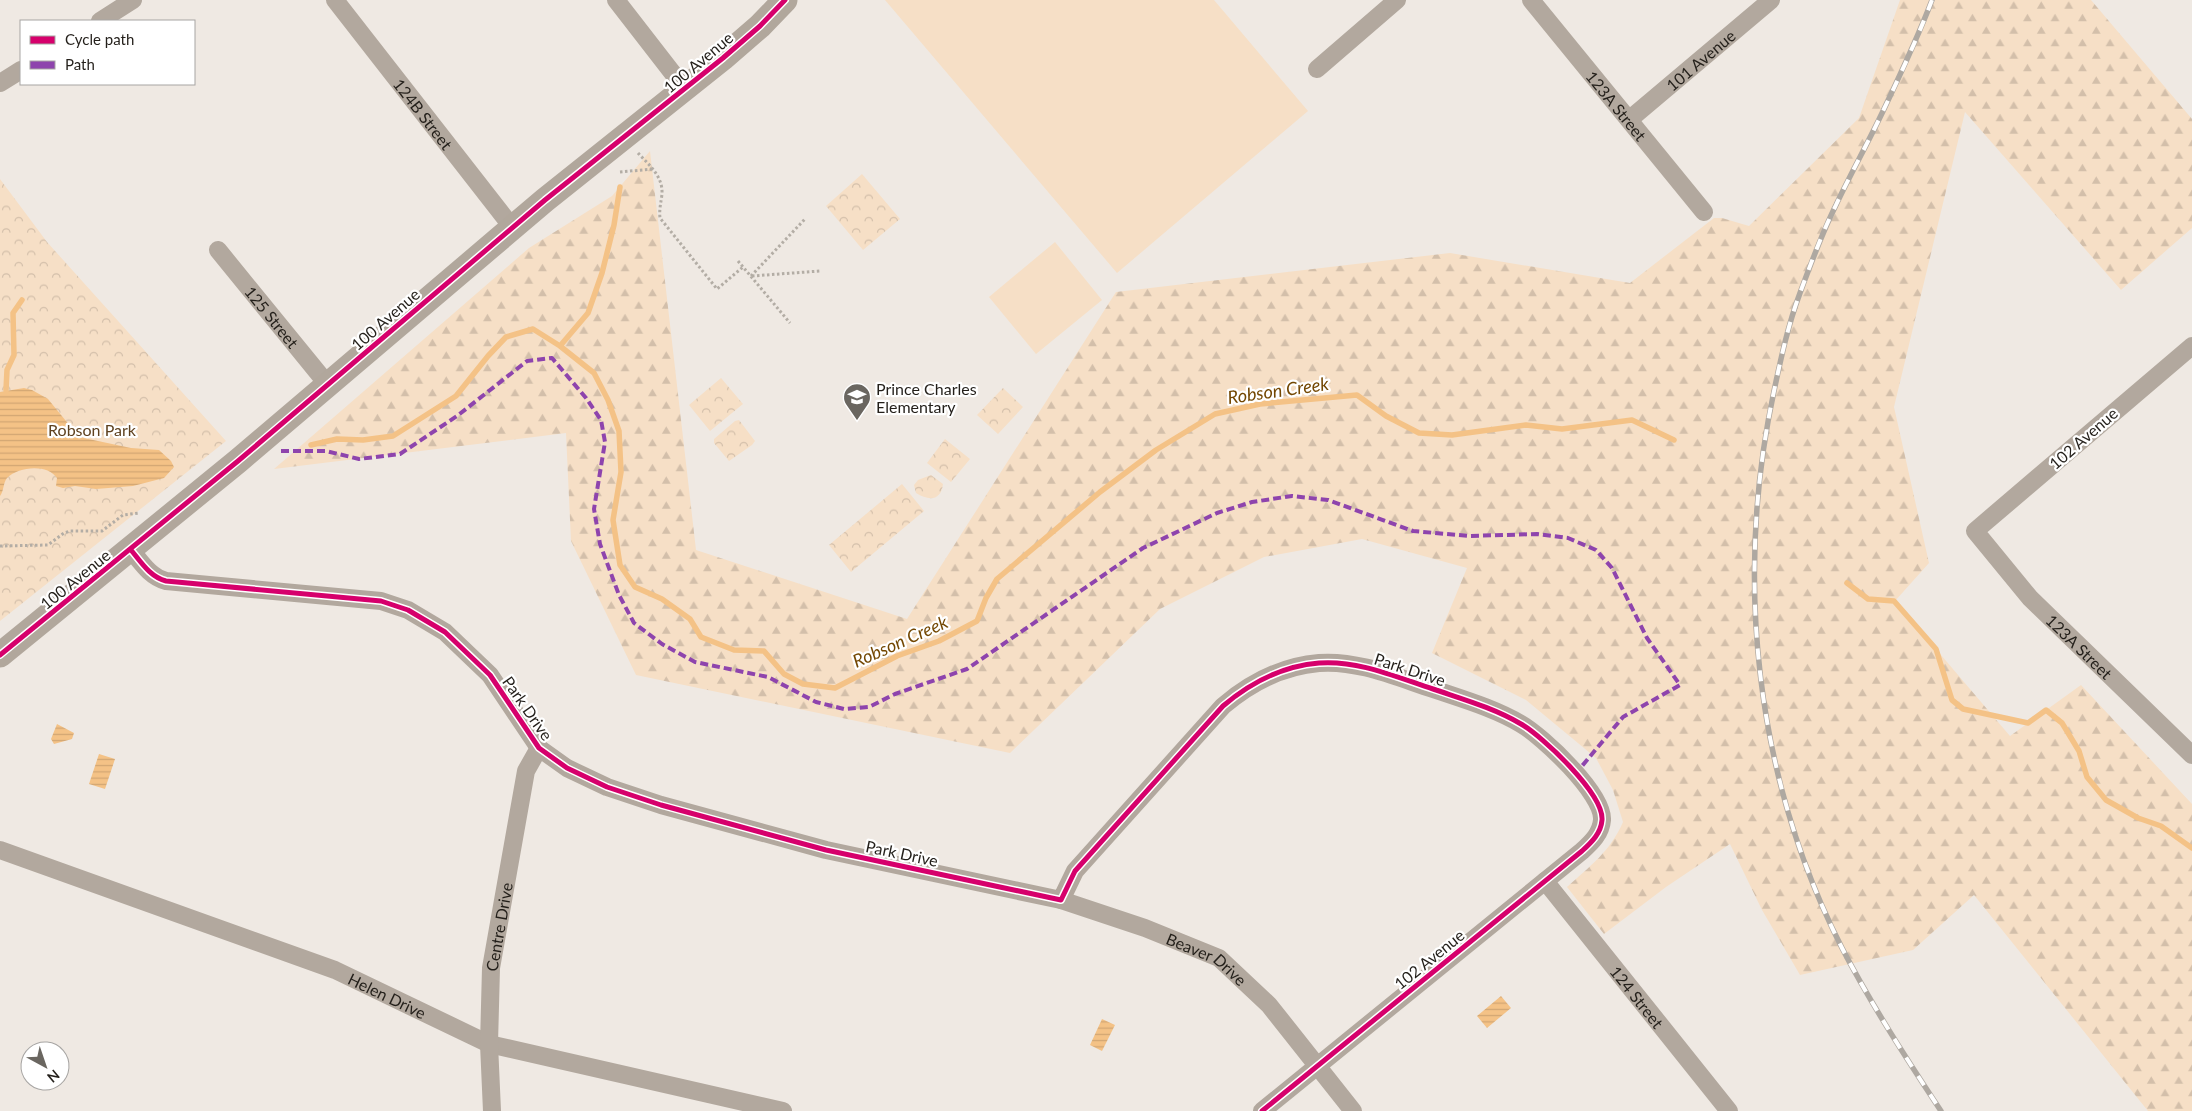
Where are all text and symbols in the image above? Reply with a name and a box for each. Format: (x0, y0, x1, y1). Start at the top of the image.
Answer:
legend (20, 20, 195, 85)
street label: 101 Avenue (1662, 25, 1739, 94)
street label: 100 Avenue (660, 28, 736, 96)
text: Cycle path (65, 30, 134, 48)
text: Path (65, 55, 95, 73)
street label: 123A Street (1583, 67, 1651, 144)
street label: 124B Street (390, 74, 457, 153)
street label: 125 Street (242, 282, 303, 352)
street label: 100 Avenue (347, 284, 423, 354)
water label: Robson Creek (1226, 372, 1330, 408)
place label: Prince Charles Elementary (876, 379, 977, 416)
school or university icon: Prince Charles Elementary (842, 382, 872, 421)
street label: 102 Avenue (2045, 403, 2121, 473)
park label: Robson Park (48, 420, 137, 439)
street label: 100 Avenue (36, 545, 114, 613)
water label: Robson Creek (849, 610, 951, 672)
street label: 123A Street (2043, 610, 2117, 683)
street label: Park Drive (1372, 649, 1448, 689)
street label: Park Drive (499, 672, 557, 744)
street label: Park Drive (864, 836, 940, 870)
street label: Centre Drive (481, 881, 516, 973)
street label: 102 Avenue (1390, 925, 1468, 993)
street label: Beaver Drive (1164, 928, 1251, 989)
street label: 124 Street (1607, 962, 1668, 1032)
street label: Helen Drive (346, 968, 429, 1022)
north arrow (20, 1041, 70, 1091)
text: N (44, 1066, 63, 1086)

